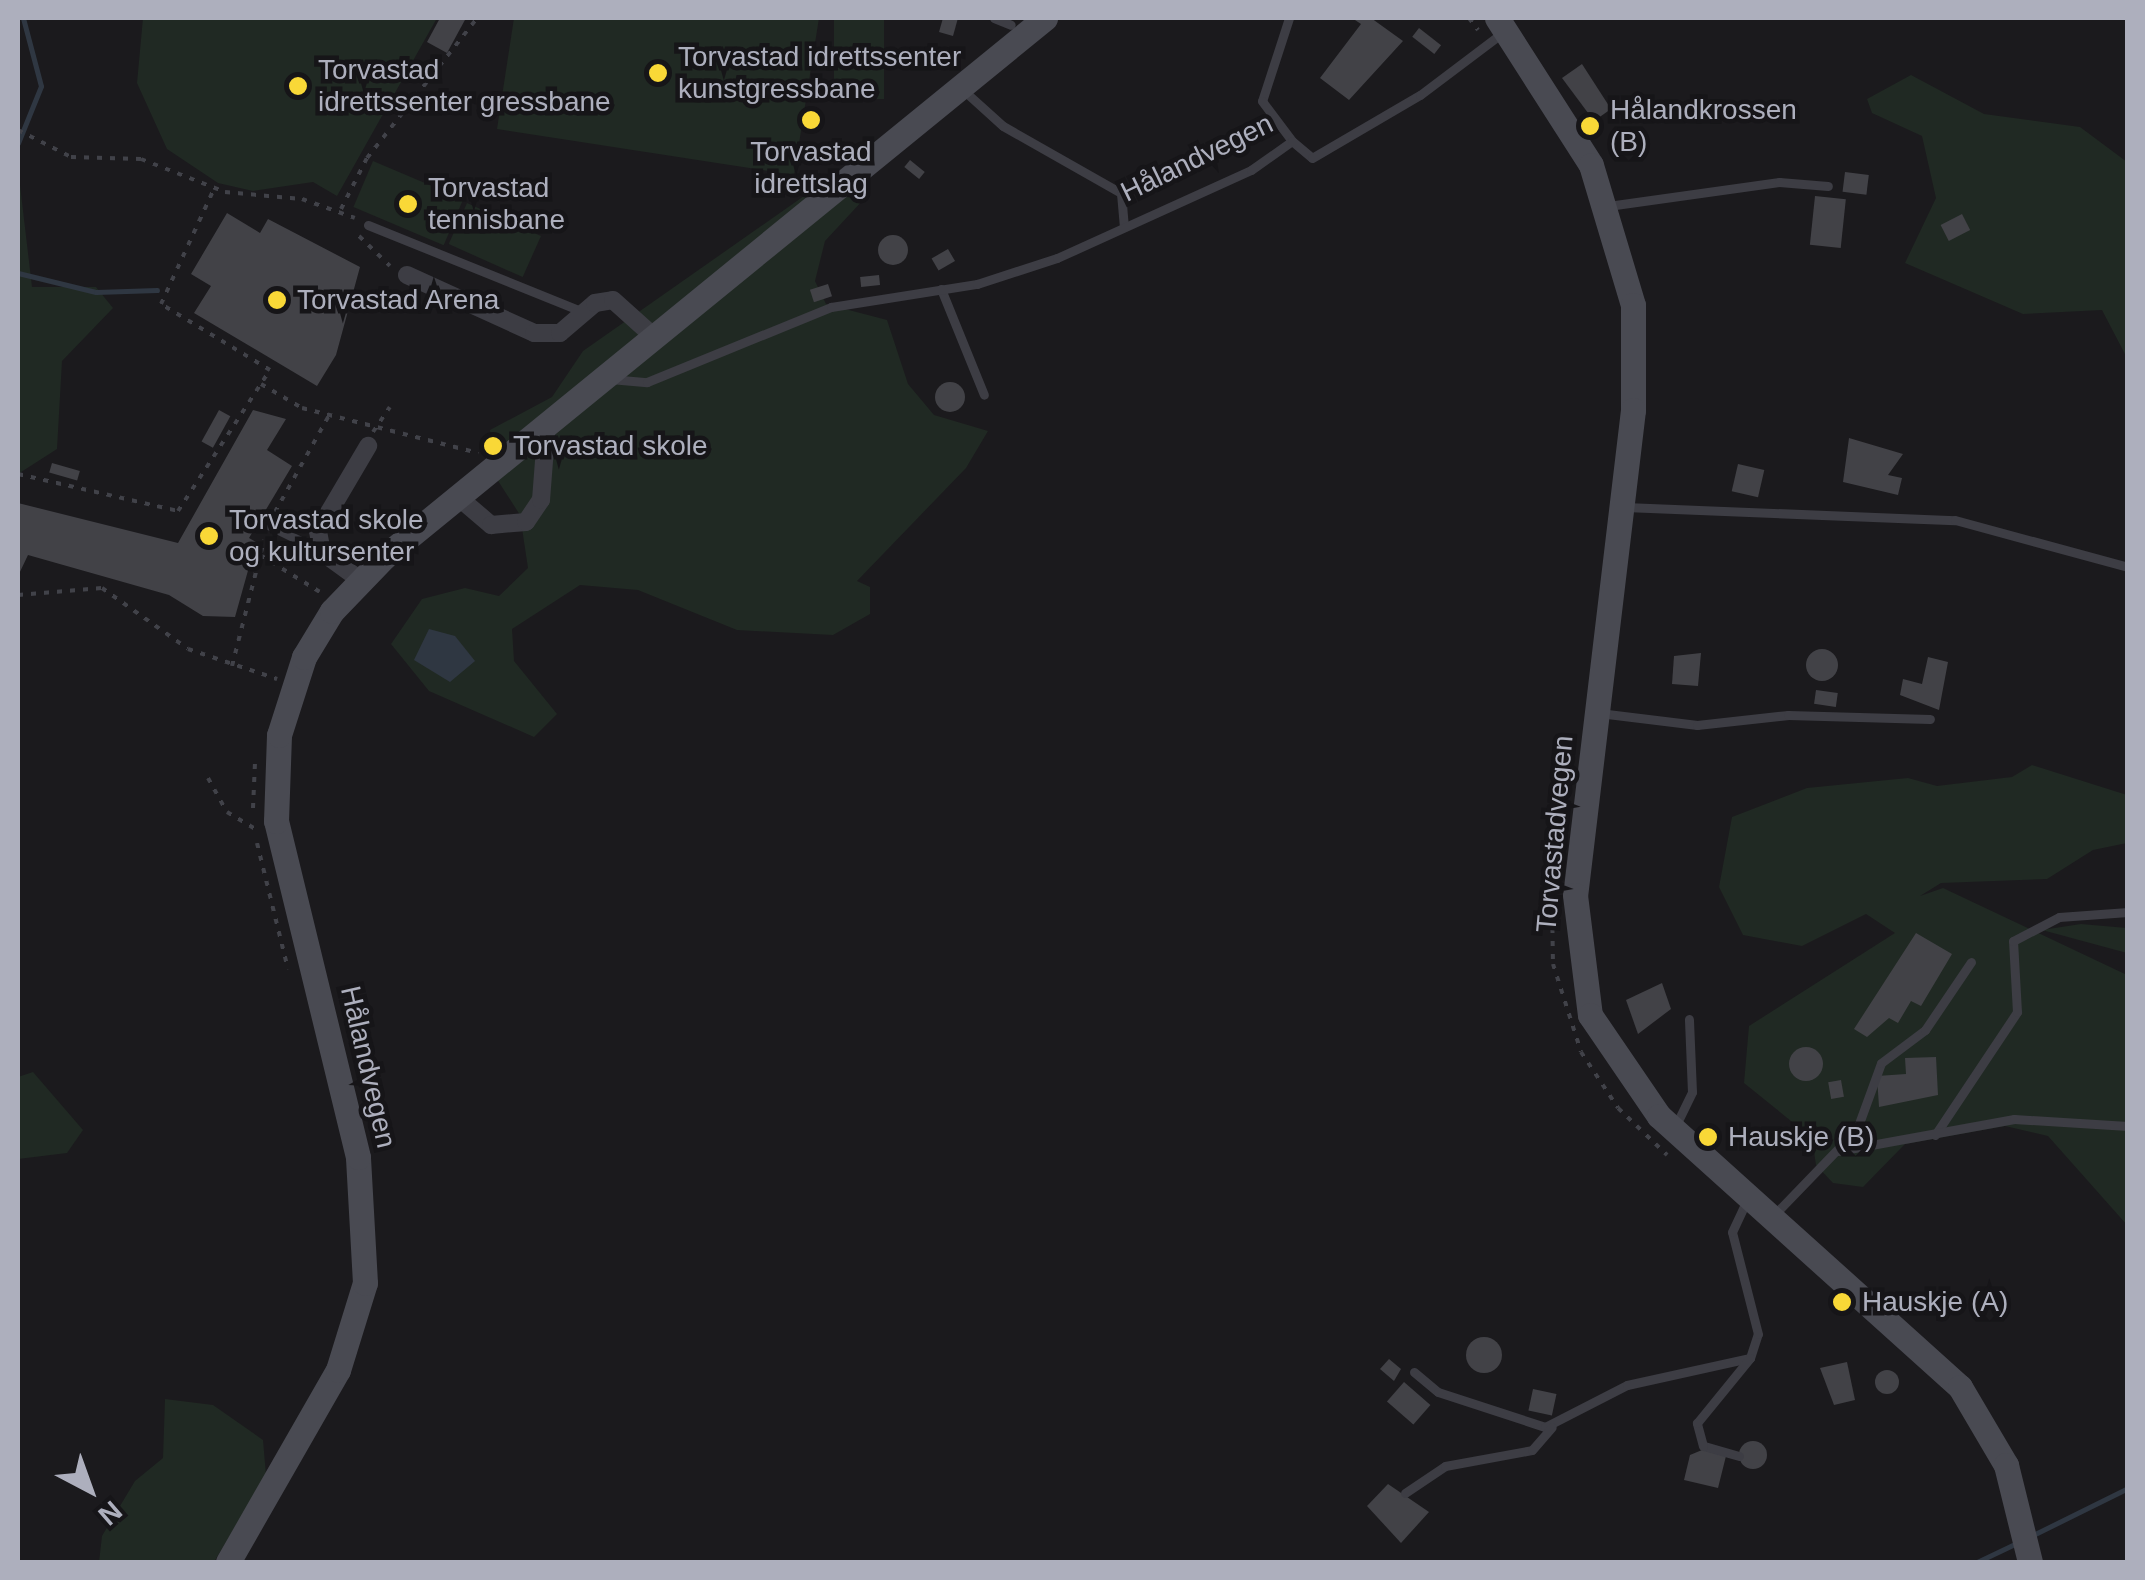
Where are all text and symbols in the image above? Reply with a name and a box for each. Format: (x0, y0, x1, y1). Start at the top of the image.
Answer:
place label: Torvastad idrettssenter kunstgressbane (678, 40, 961, 106)
place label: Torvastad idrettssenter gressbane (318, 53, 611, 119)
marker: Torvastad idrettssenter kunstgressbane (647, 62, 669, 84)
marker: Torvastad idrettssenter gressbane (287, 75, 309, 97)
place label: Hålandkrossen (B) (1610, 93, 1797, 159)
street label: Hålandvegen (1115, 107, 1279, 209)
marker: Torvastad idrettslag (800, 109, 822, 131)
marker: Hålandkrossen (B) (1579, 115, 1601, 137)
place label: Torvastad idrettslag (750, 135, 872, 201)
place label: Torvastad tennisbane (428, 171, 565, 237)
marker: Torvastad tennisbane (397, 193, 419, 215)
place label: Torvastad Arena (297, 283, 501, 317)
marker: Torvastad Arena (266, 289, 288, 311)
place label: Torvastad skole (513, 429, 708, 463)
marker: Torvastad skole (482, 435, 504, 457)
place label: Torvastad skole og kultursenter (229, 503, 424, 569)
marker: Torvastad skole og kultursenter (198, 525, 220, 547)
street label: Torvastadvegen (1530, 734, 1580, 934)
street label: Hålandvegen (333, 983, 403, 1151)
place label: Hauskje (B) (1728, 1120, 1874, 1154)
marker: Hauskje (B) (1697, 1126, 1719, 1148)
place label: Hauskje (A) (1862, 1285, 2008, 1319)
marker: Hauskje (A) (1831, 1291, 1853, 1313)
north arrow (40, 1440, 140, 1540)
text: N (92, 1495, 128, 1531)

